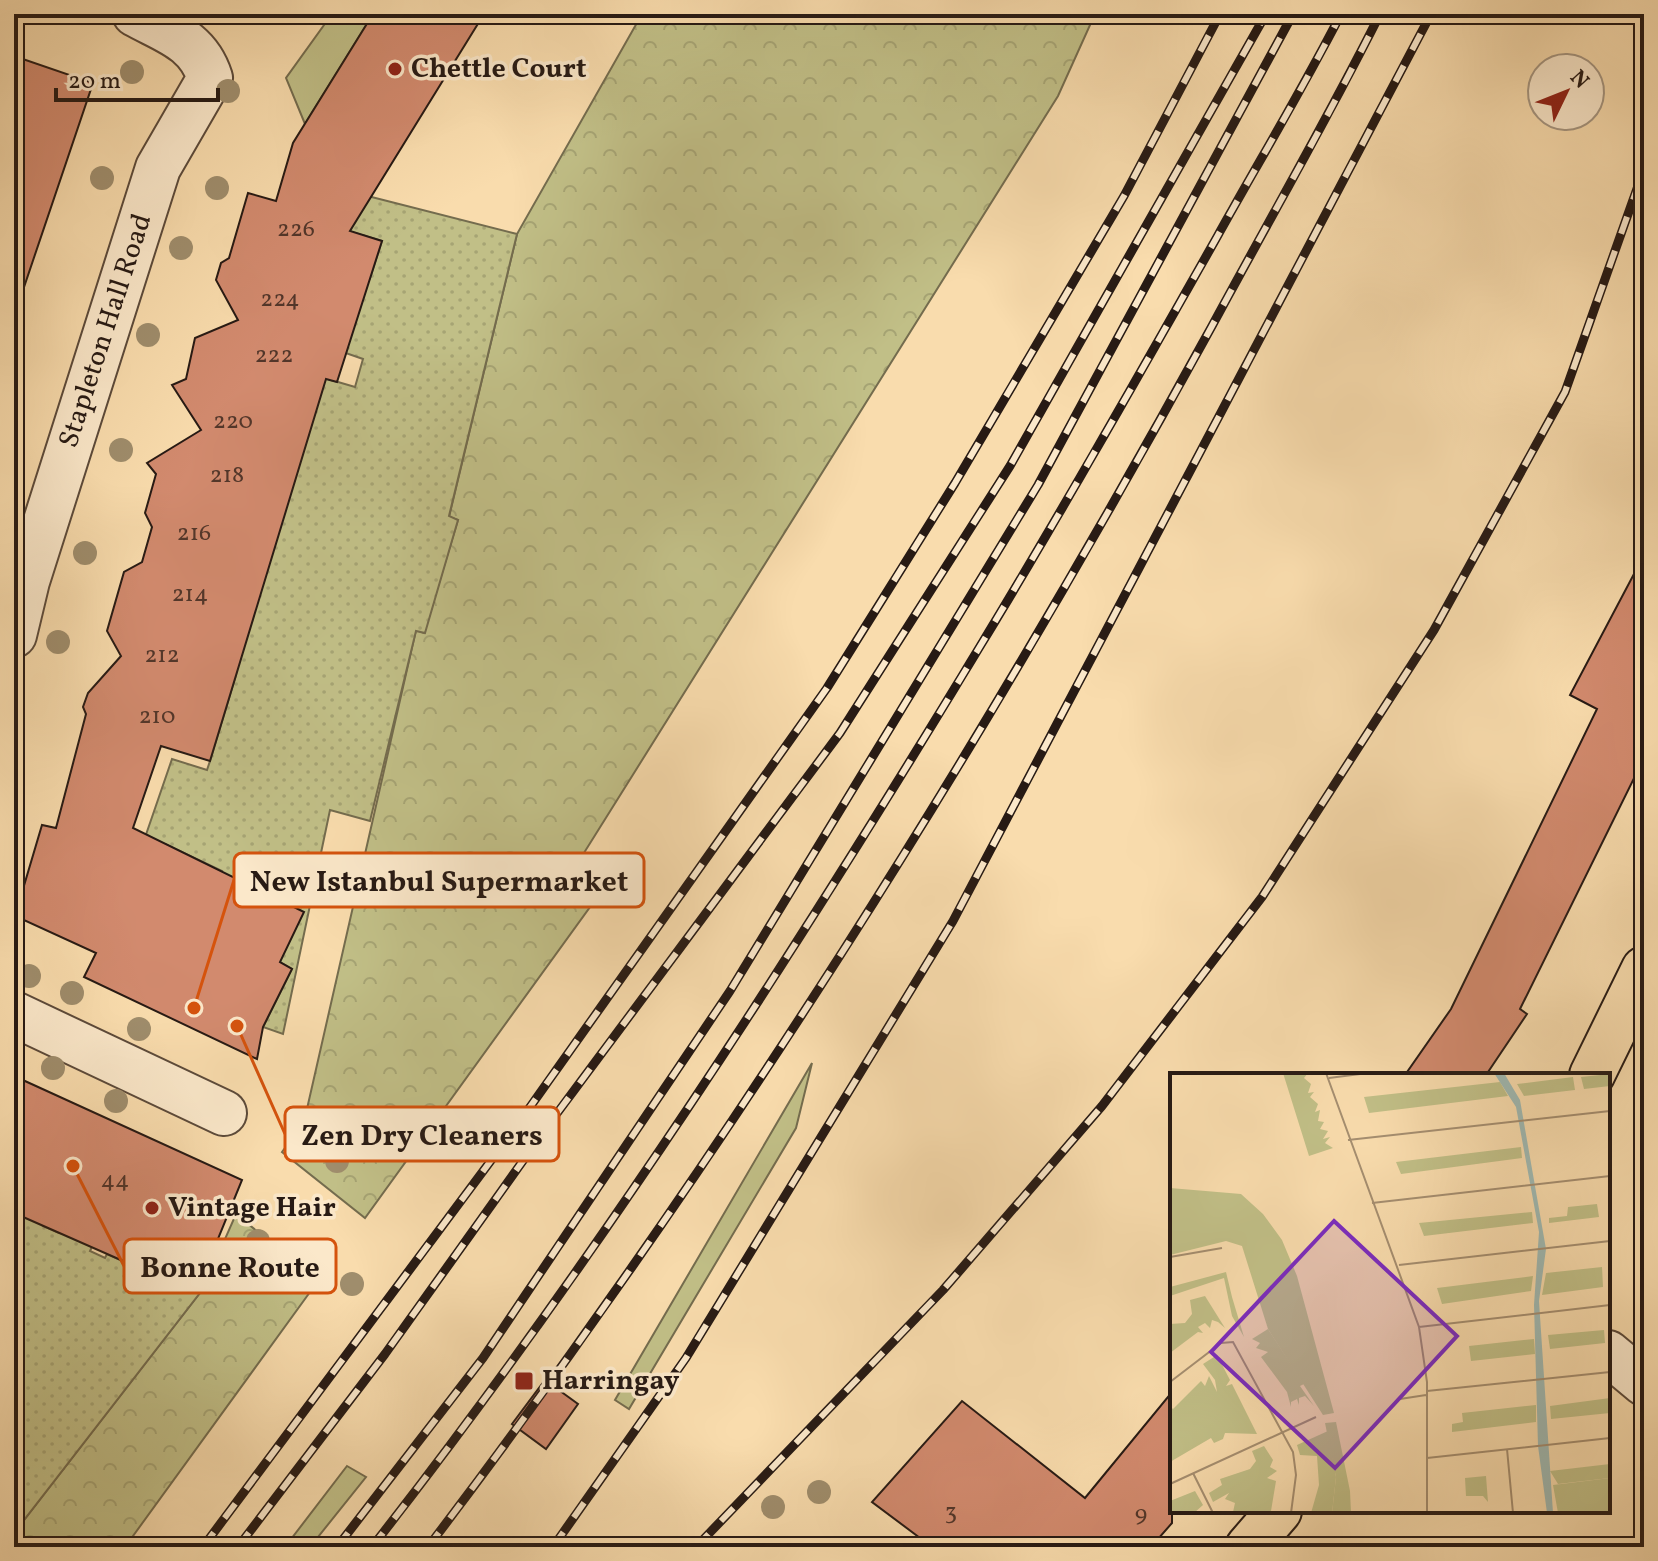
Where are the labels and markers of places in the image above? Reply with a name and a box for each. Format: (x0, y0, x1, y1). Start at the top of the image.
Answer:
place label: Chettle Court (411, 50, 586, 89)
marker: Chettle Court (386, 60, 404, 78)
callout: New Istanbul Supermarket (234, 853, 644, 907)
callout: Zen Dry Cleaners (285, 1107, 559, 1161)
place label: Vintage Hair (168, 1189, 336, 1228)
marker: Vintage Hair (143, 1199, 161, 1217)
callout: Bonne Route (124, 1239, 336, 1293)
place label: Harringay (542, 1362, 680, 1401)
marker: Harringay (513, 1370, 535, 1392)

